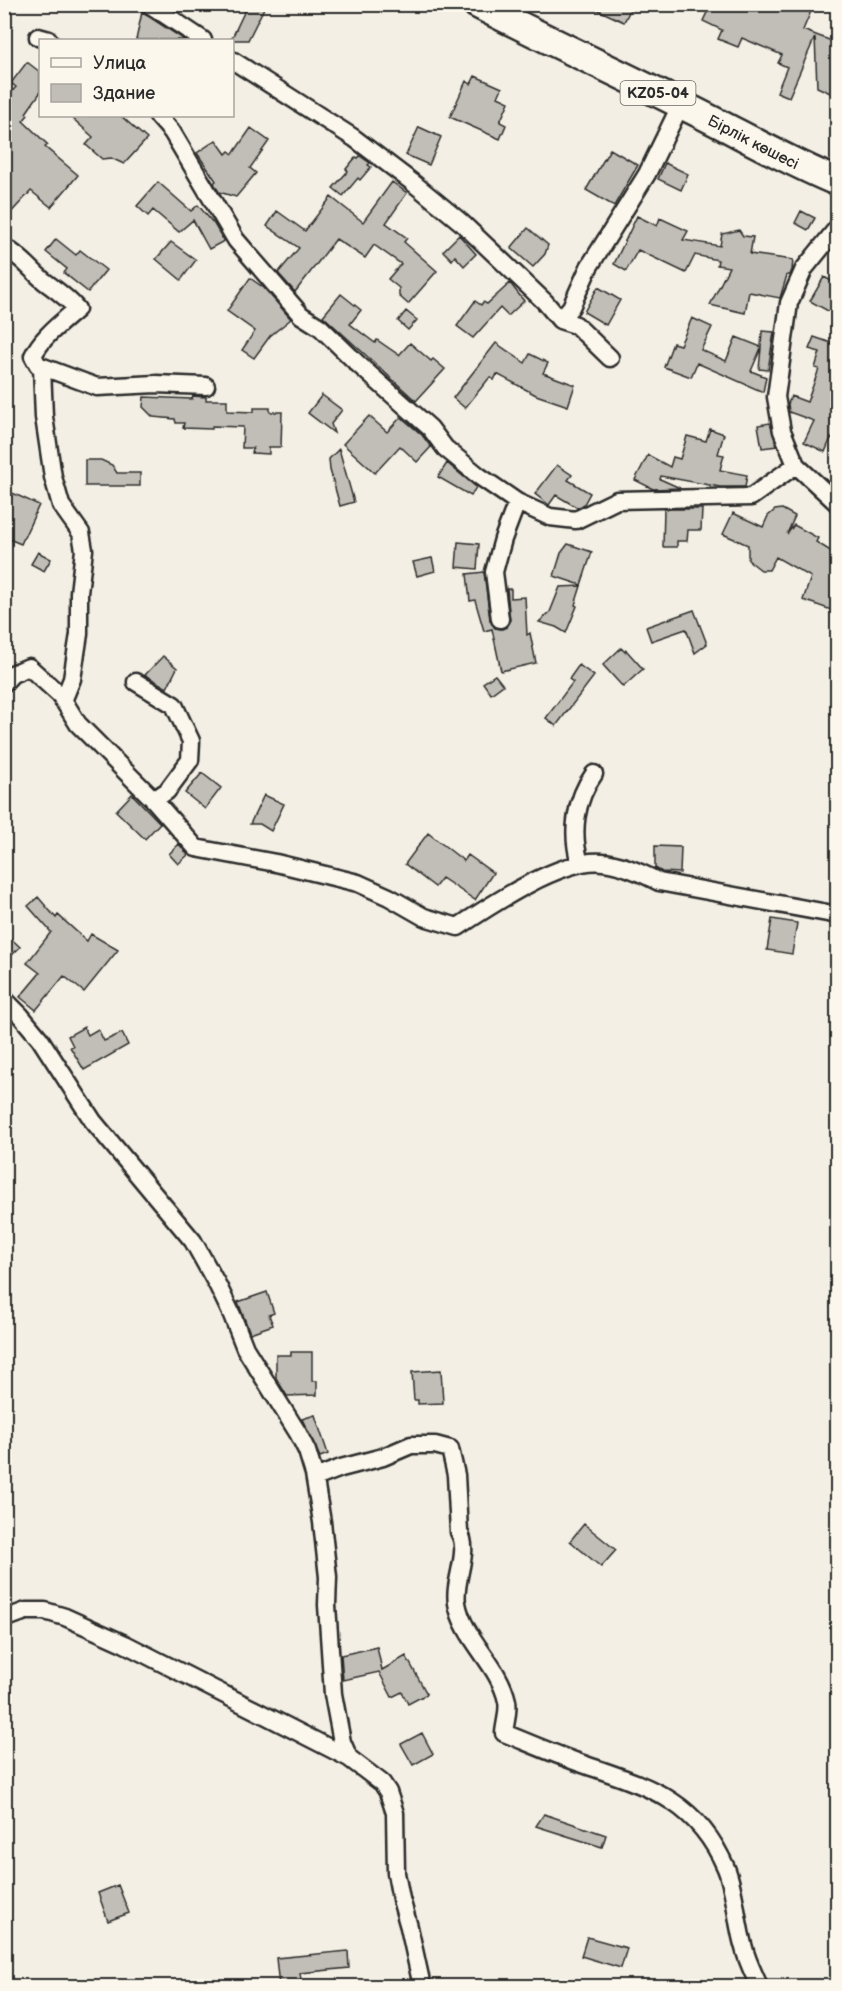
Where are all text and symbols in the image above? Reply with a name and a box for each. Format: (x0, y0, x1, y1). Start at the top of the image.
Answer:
legend (39, 39, 234, 117)
text: Улица (93, 53, 147, 74)
road number: KZ05-04 (620, 81, 696, 105)
text: Здание (93, 83, 155, 104)
street label: Бірлік көшесі (704, 111, 802, 174)

